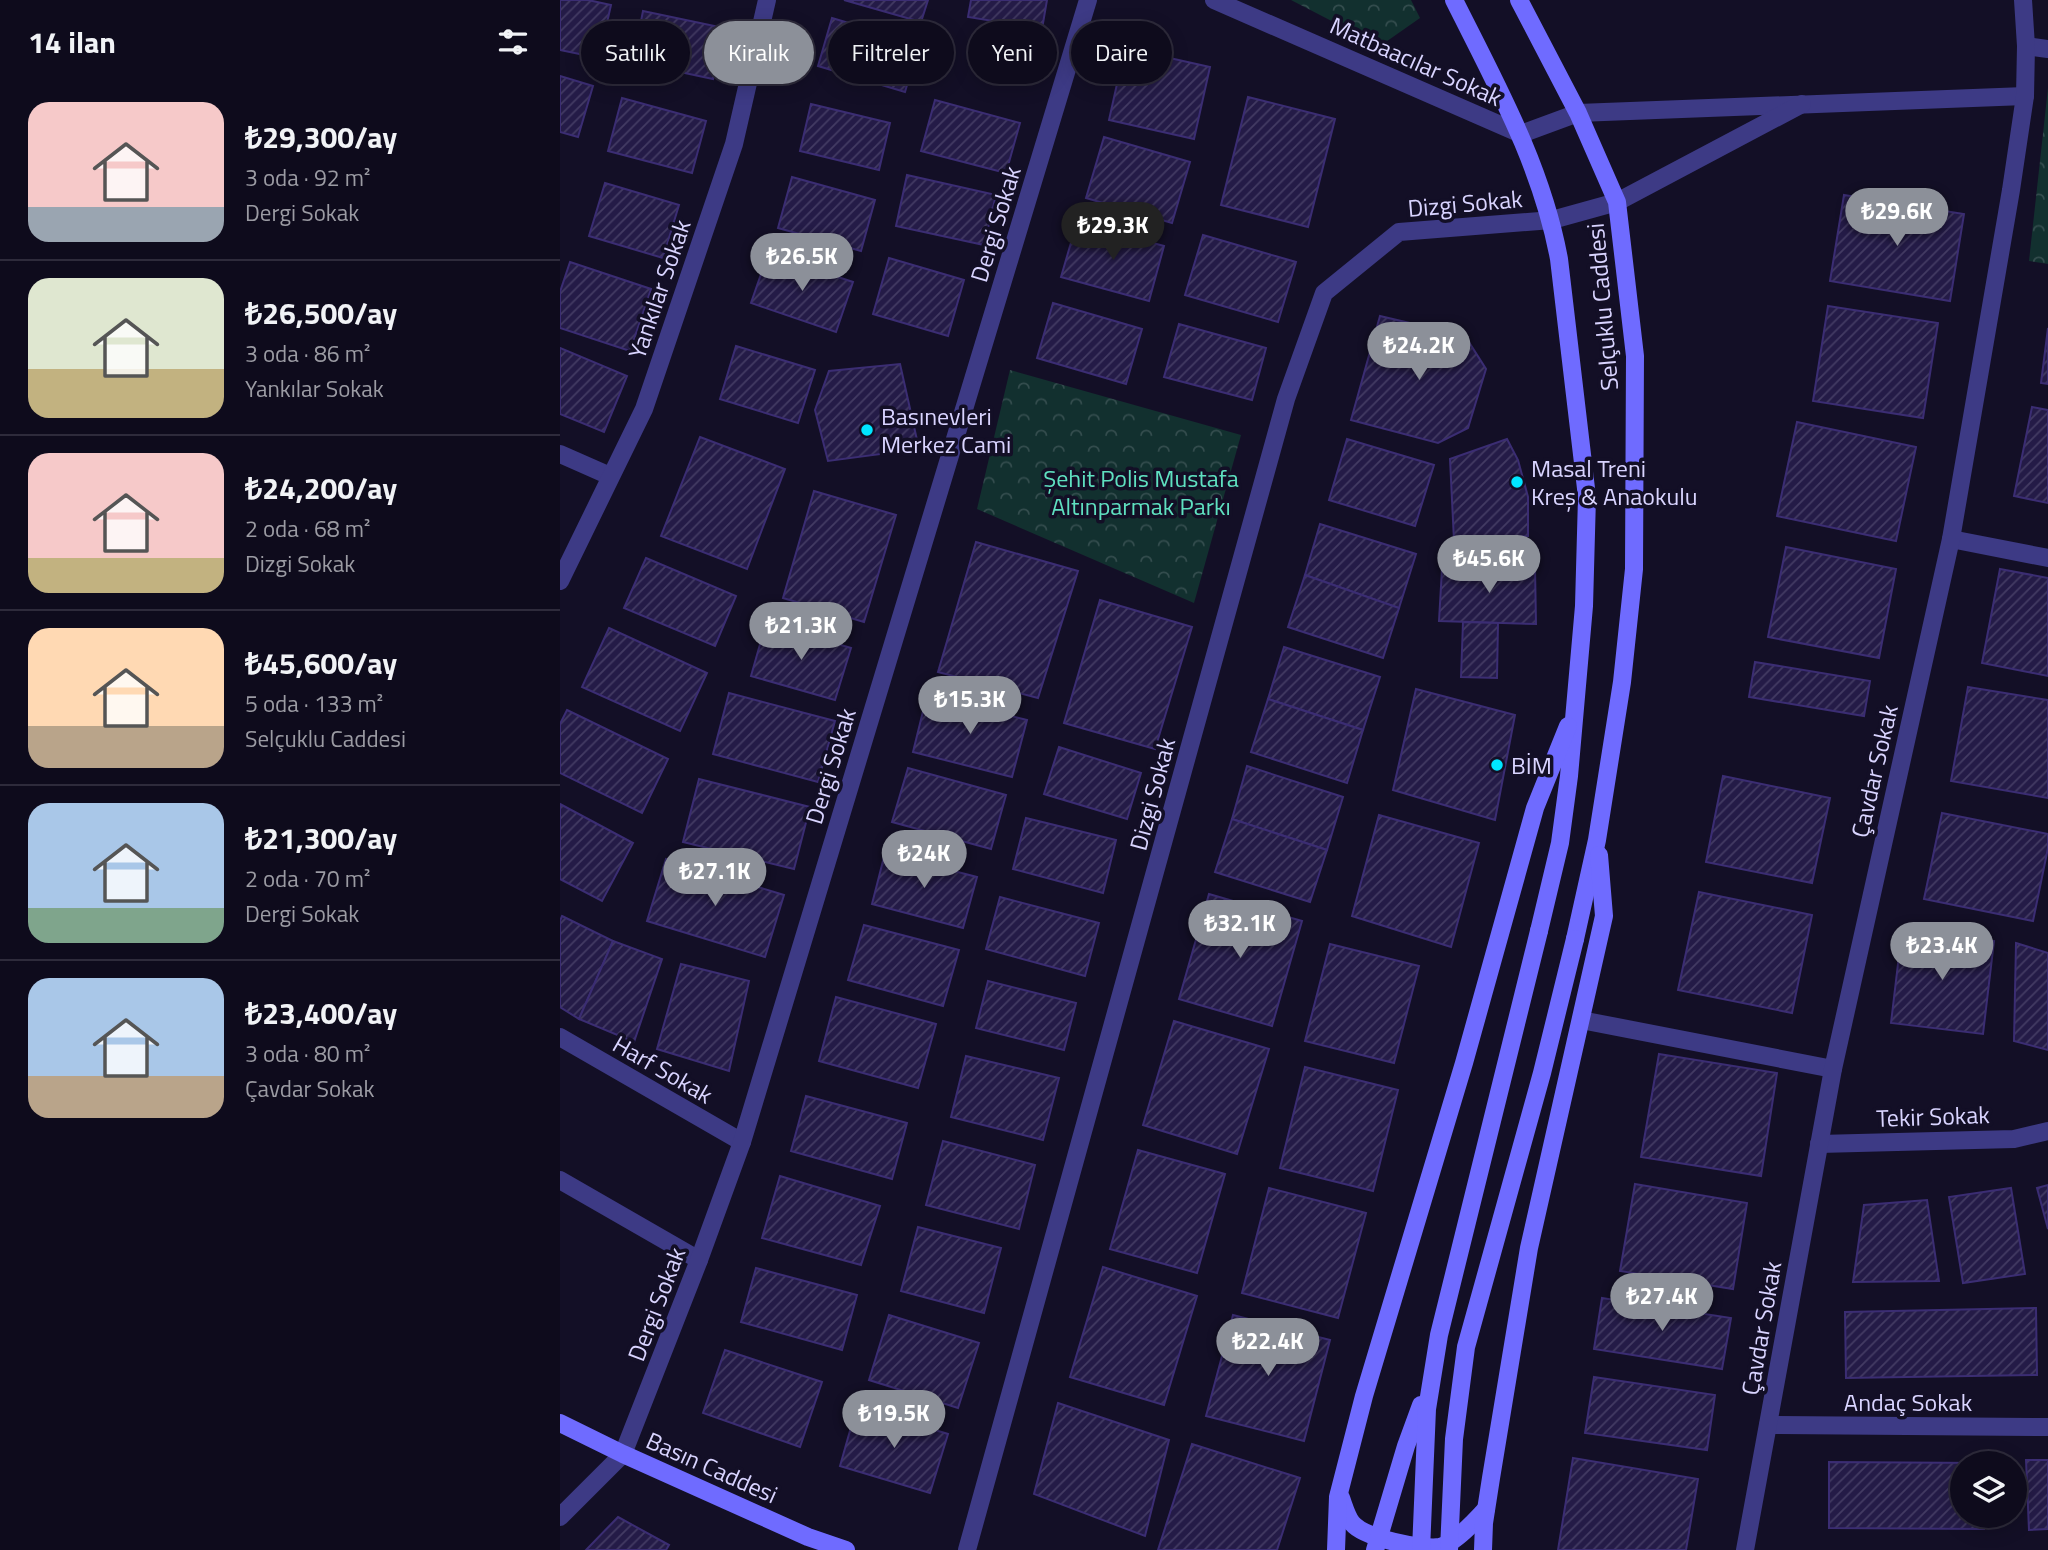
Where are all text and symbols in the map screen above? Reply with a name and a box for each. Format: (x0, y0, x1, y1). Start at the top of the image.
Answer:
street label: Matbaacılar Sokak (1324, 7, 1508, 115)
text: 14 ilan (28, 19, 116, 65)
chip: Satılık (581, 21, 690, 84)
chip: Kiralık (704, 21, 814, 84)
chip: Filtreler (828, 21, 954, 84)
chip: Yeni (968, 21, 1057, 84)
chip: Daire (1071, 21, 1172, 84)
icon: filters (494, 23, 532, 61)
text: ₺29,300/ay (245, 114, 397, 160)
icon: home (84, 130, 168, 214)
text: 3 oda · 92 m² (245, 160, 370, 195)
street label: Dergi Sokak (960, 161, 1030, 286)
street label: Dizgi Sokak (1406, 180, 1524, 226)
pin: ₺29.6K (1840, 188, 1954, 248)
text: ₺29.6K (1861, 193, 1933, 228)
text: Dergi Sokak (245, 195, 359, 230)
pin: ₺29.3K (1056, 202, 1170, 262)
text: ₺29.3K (1077, 207, 1149, 242)
street label: Yankılar Sokak (618, 214, 700, 363)
street label: Selçuklu Caddesi (1577, 222, 1627, 392)
pin: ₺26.5K (745, 233, 859, 293)
text: ₺26.5K (766, 238, 838, 273)
text: ₺26,500/ay (245, 290, 397, 336)
icon: home (84, 306, 168, 390)
pin: ₺24.2K (1362, 322, 1476, 382)
text: ₺24.2K (1383, 327, 1455, 362)
text: 3 oda · 86 m² (245, 336, 370, 371)
text: Yankılar Sokak (245, 371, 384, 406)
place label: Basınevleri Merkez Cami (881, 398, 1011, 462)
marker: Basınevleri Merkez Cami (859, 422, 875, 438)
place label: Masal Treni Kreş & Anaokulu (1531, 450, 1697, 514)
park label: Şehit Polis Mustafa Altınparmak Parkı (1043, 460, 1239, 524)
text: ₺24,200/ay (245, 465, 397, 511)
marker: Masal Treni Kreş & Anaokulu (1509, 474, 1525, 490)
icon: home (84, 481, 168, 565)
text: 2 oda · 68 m² (245, 511, 370, 546)
pin: ₺45.6K (1432, 536, 1546, 595)
text: ₺45.6K (1453, 540, 1525, 575)
text: Dizgi Sokak (245, 546, 355, 581)
pin: ₺21.3K (744, 602, 858, 662)
text: ₺21.3K (765, 607, 837, 642)
text: ₺45,600/ay (245, 640, 397, 686)
icon: home (84, 656, 168, 740)
pin: ₺15.3K (913, 676, 1027, 736)
text: ₺15.3K (934, 681, 1006, 716)
text: 5 oda · 133 m² (245, 686, 383, 721)
street label: Çavdar Sokak (1841, 701, 1907, 841)
street label: Dergi Sokak (795, 703, 865, 828)
text: Selçuklu Caddesi (245, 721, 406, 756)
street label: Dizgi Sokak (1120, 733, 1184, 854)
place label: BİM (1511, 747, 1552, 783)
marker: BİM (1489, 757, 1505, 773)
text: ₺21,300/ay (245, 815, 397, 861)
pin: ₺24K (883, 830, 965, 890)
icon: home (84, 831, 168, 915)
text: ₺24K (898, 835, 950, 870)
pin: ₺27.1K (658, 848, 772, 908)
text: ₺27.1K (679, 853, 751, 888)
text: 2 oda · 70 m² (245, 861, 370, 896)
text: Dergi Sokak (245, 896, 359, 931)
pin: ₺32.1K (1183, 900, 1297, 960)
text: ₺32.1K (1204, 905, 1276, 940)
pin: ₺23.4K (1885, 922, 1999, 982)
text: ₺23.4K (1906, 927, 1978, 962)
text: ₺23,400/ay (245, 990, 397, 1036)
icon: home (84, 1006, 168, 1090)
street label: Harf Sokak (606, 1026, 720, 1112)
text: 3 oda · 80 m² (245, 1036, 370, 1071)
text: Çavdar Sokak (245, 1071, 375, 1106)
street label: Tekir Sokak (1876, 1096, 1991, 1136)
street label: Dergi Sokak (618, 1241, 694, 1366)
street label: Çavdar Sokak (1732, 1258, 1791, 1398)
pin: ₺27.4K (1605, 1274, 1719, 1333)
text: ₺27.4K (1626, 1278, 1698, 1313)
pin: ₺22.4K (1211, 1318, 1325, 1378)
text: ₺22.4K (1232, 1323, 1304, 1358)
street label: Andaç Sokak (1844, 1384, 1973, 1420)
pin: ₺19.5K (837, 1390, 951, 1450)
text: ₺19.5K (858, 1395, 930, 1430)
street label: Basın Caddesi (641, 1422, 783, 1512)
map controls (1950, 1451, 2027, 1528)
button: layers (1950, 1451, 2027, 1528)

